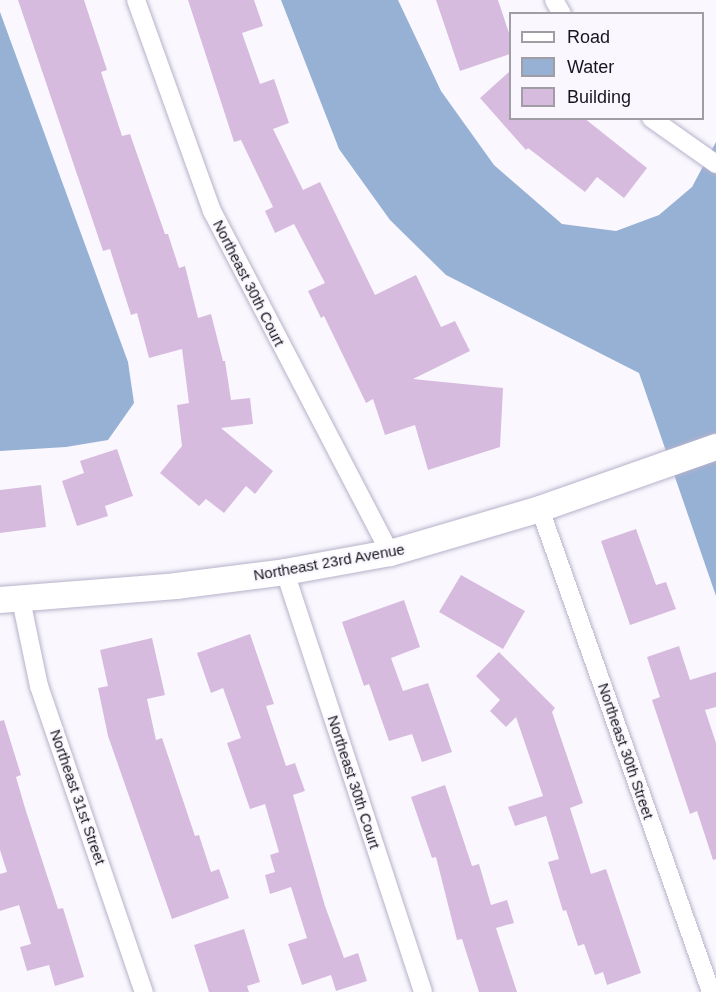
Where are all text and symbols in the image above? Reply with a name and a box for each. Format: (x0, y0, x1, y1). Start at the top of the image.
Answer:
legend (509, 12, 704, 120)
text: Road (567, 27, 610, 47)
text: Water (567, 57, 614, 77)
text: Building (567, 87, 631, 107)
street label: Northeast 30th Court (209, 217, 289, 349)
street label: Northeast 23rd Avenue (252, 540, 406, 584)
street label: Northeast 30th Street (594, 681, 658, 821)
street label: Northeast 30th Court (324, 713, 384, 851)
street label: Northeast 31st Street (46, 727, 110, 867)

